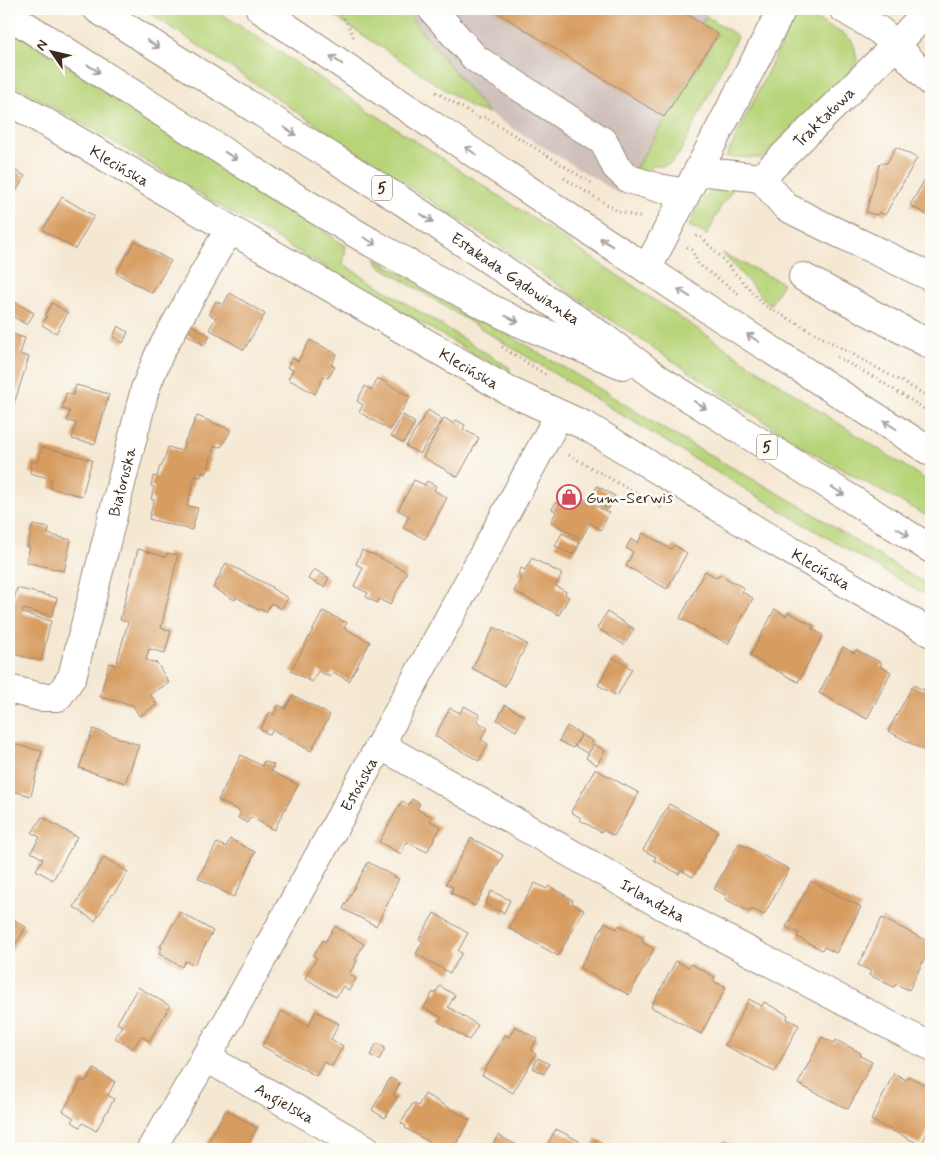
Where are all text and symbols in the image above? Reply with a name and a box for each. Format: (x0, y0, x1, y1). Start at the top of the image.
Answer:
north arrow (28, 28, 78, 78)
text: N (32, 36, 52, 54)
one-way arrow (145, 39, 159, 49)
one-way arrow (330, 55, 344, 65)
one-way arrow (87, 64, 101, 74)
street label: Traktatowa (789, 83, 860, 153)
one-way arrow (283, 126, 297, 136)
street label: Klecińska (85, 141, 153, 192)
one-way arrow (464, 146, 478, 156)
one-way arrow (224, 152, 238, 162)
road number: 5 (372, 176, 392, 200)
one-way arrow (420, 213, 434, 223)
street label: Estakada Gądowianka (446, 228, 584, 331)
one-way arrow (362, 237, 376, 247)
one-way arrow (599, 237, 613, 247)
one-way arrow (677, 288, 691, 299)
one-way arrow (504, 315, 519, 324)
one-way arrow (746, 333, 760, 343)
street label: Klecińska (435, 344, 502, 395)
one-way arrow (693, 400, 707, 410)
one-way arrow (884, 420, 898, 430)
road number: 5 (757, 434, 777, 460)
street label: Białoruska (104, 445, 142, 519)
shop icon: Gum-Serwis (556, 484, 582, 510)
one-way arrow (831, 487, 845, 497)
place label: Gum-Serwis (586, 488, 673, 509)
one-way arrow (896, 527, 910, 537)
street label: Klecińska (787, 544, 854, 596)
street label: Estońska (336, 754, 383, 816)
street label: Irlandzka (616, 875, 689, 928)
street label: Angielska (251, 1079, 317, 1129)

